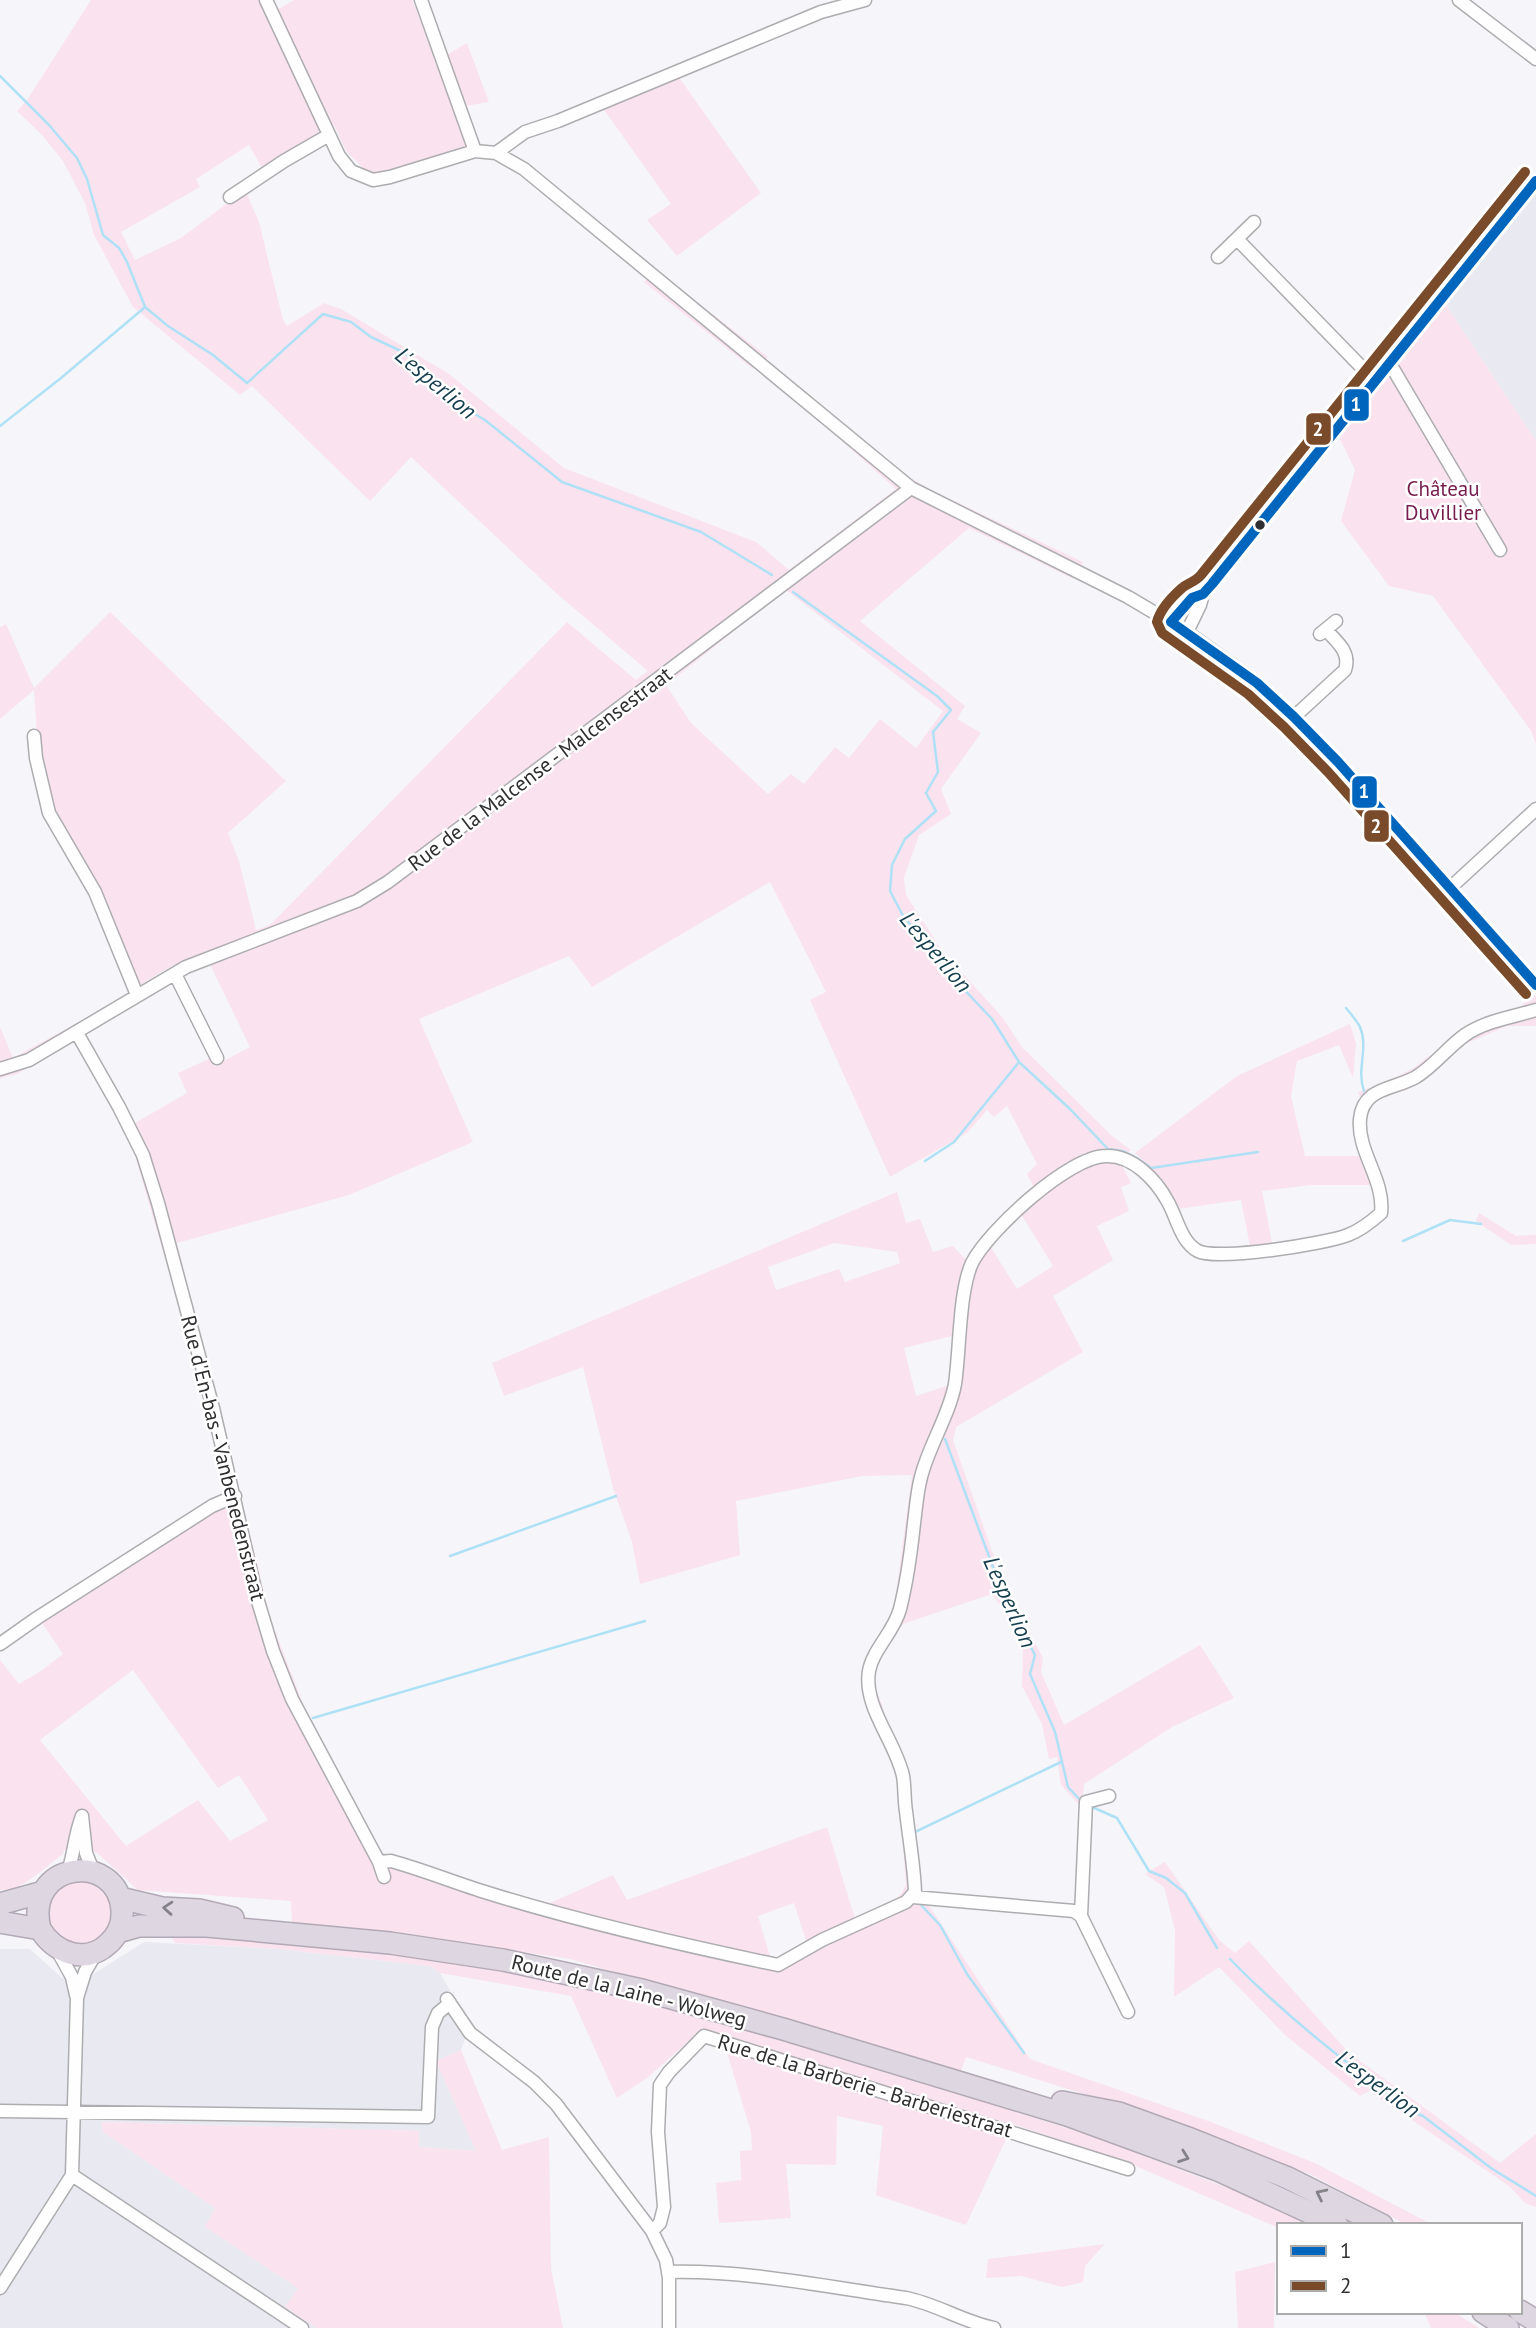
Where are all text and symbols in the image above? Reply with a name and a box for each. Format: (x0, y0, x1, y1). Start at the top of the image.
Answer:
water label: L'esperlion (390, 340, 483, 425)
line badge: 1 (1343, 388, 1370, 422)
text: 1 (1351, 392, 1361, 416)
line badge: 2 (1305, 412, 1332, 446)
text: 2 (1313, 417, 1323, 441)
park label: Château Duvillier (1405, 475, 1481, 526)
unlabelled marker (1253, 518, 1267, 532)
street label: Rue de la Malcense - Malcensestraat (402, 660, 677, 877)
line badge: 1 (1351, 775, 1378, 809)
text: 1 (1359, 779, 1369, 803)
line badge: 2 (1363, 809, 1390, 843)
text: 2 (1371, 814, 1381, 838)
water label: L'esperlion (894, 905, 979, 998)
street label: Rue d'En-bas - Vanbenedenstraat (175, 1313, 272, 1603)
water label: L'esperlion (977, 1551, 1044, 1652)
one-way arrow (162, 1901, 173, 1916)
street label: Route de la Laine - Wolweg (509, 1948, 750, 2033)
street label: Rue de la Barberie - Barberiestraat (715, 2028, 1016, 2143)
water label: L'esperlion (1330, 2043, 1426, 2124)
one-way arrow (1177, 2149, 1189, 2163)
one-way arrow (1316, 2188, 1328, 2202)
legend (1277, 2223, 1522, 2314)
text: 1 (1340, 2237, 1351, 2264)
text: 2 (1340, 2272, 1351, 2299)

